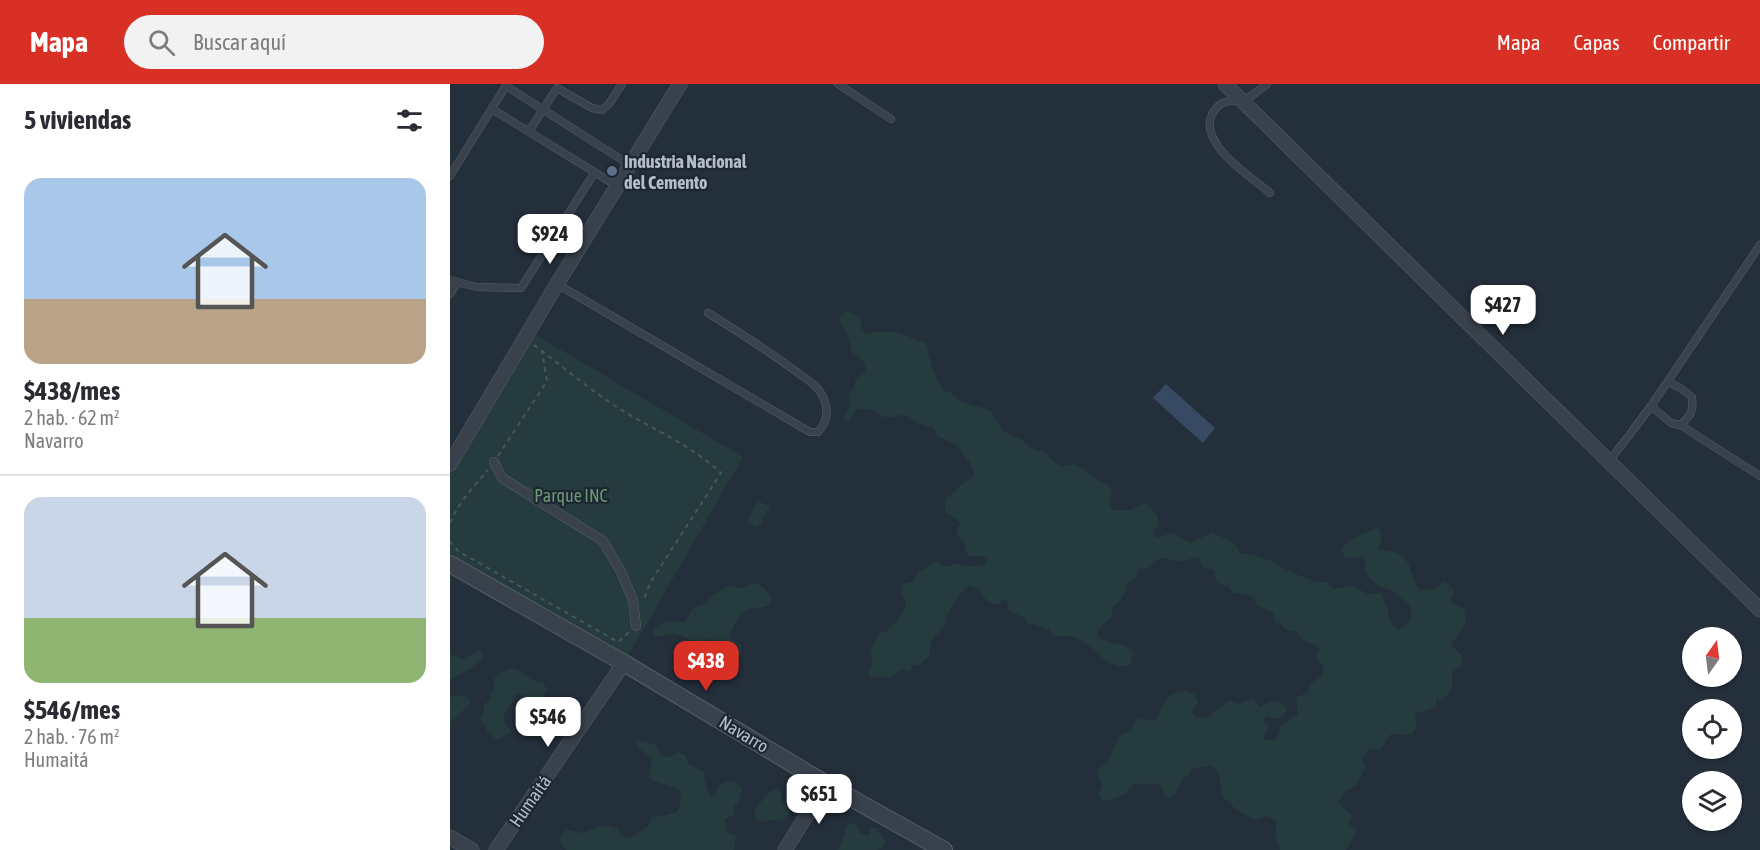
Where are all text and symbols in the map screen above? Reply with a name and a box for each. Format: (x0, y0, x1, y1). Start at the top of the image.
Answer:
search box (124, 15, 544, 69)
text: Mapa (30, 26, 88, 58)
icon: search (145, 26, 178, 59)
text: Buscar aquí (193, 29, 286, 55)
text: Mapa (1497, 30, 1540, 54)
text: Capas (1573, 30, 1620, 54)
text: Compartir (1653, 30, 1730, 54)
icon: filters (393, 104, 426, 137)
text: 5 viviendas (24, 105, 131, 135)
place label: Industria Nacional del Cemento (624, 151, 747, 193)
marker: Industria Nacional del Cemento (605, 164, 619, 178)
pin: $924 (514, 214, 586, 265)
icon: home (171, 217, 279, 325)
text: $924 (532, 222, 568, 245)
pin: $427 (1467, 285, 1539, 336)
text: $427 (1485, 293, 1521, 316)
text: $438/mes (24, 376, 120, 406)
text: 2 hab. · 62 m² (24, 406, 119, 429)
text: Navarro (24, 429, 84, 452)
park label: Parque INC (534, 485, 608, 506)
icon: home (171, 536, 279, 644)
north arrow (1682, 627, 1742, 687)
map controls (1682, 627, 1742, 831)
pin: $438 (670, 641, 742, 692)
text: $438 (688, 649, 724, 672)
text: $546/mes (24, 695, 120, 725)
pin: $546 (512, 697, 584, 748)
button: locate (1682, 699, 1742, 759)
text: $546 (530, 705, 566, 728)
street label: Navarro (716, 711, 772, 757)
text: 2 hab. · 76 m² (24, 725, 119, 748)
text: Humaitá (24, 748, 89, 771)
street label: Humaitá (505, 771, 555, 831)
button: layers (1682, 771, 1742, 831)
pin: $651 (783, 774, 855, 825)
text: $651 (801, 782, 837, 805)

